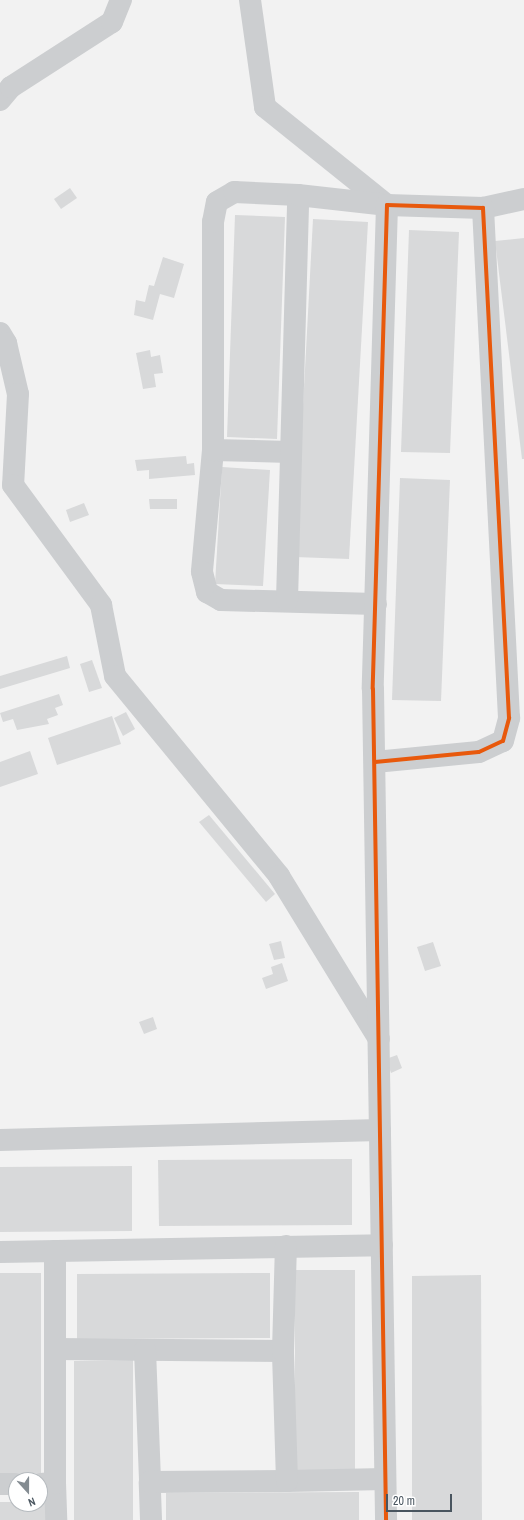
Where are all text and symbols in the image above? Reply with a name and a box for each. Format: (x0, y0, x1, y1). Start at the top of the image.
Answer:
north arrow (8, 1472, 48, 1512)
scale bar (388, 1486, 454, 1512)
text: 20 m (393, 1493, 415, 1509)
text: N (26, 1495, 37, 1510)

